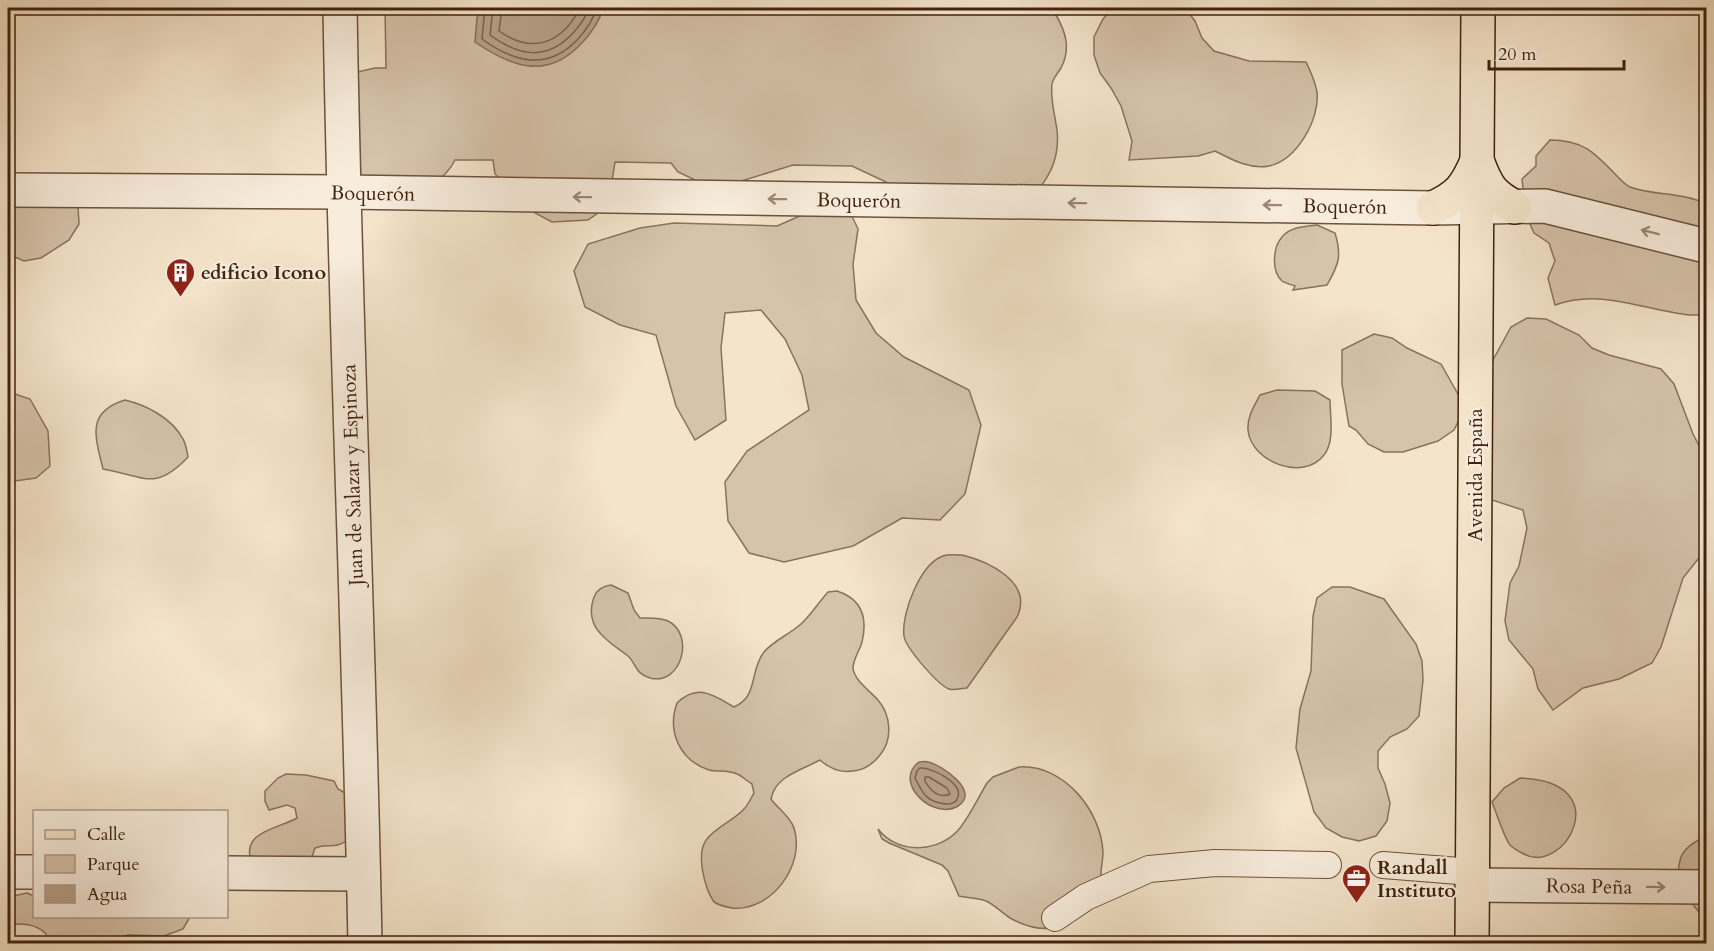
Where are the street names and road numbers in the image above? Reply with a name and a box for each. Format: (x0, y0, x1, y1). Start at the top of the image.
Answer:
street label: Boquerón (330, 179, 416, 208)
street label: Boquerón (816, 186, 902, 215)
street label: Boquerón (1302, 192, 1388, 221)
street label: Juan de Salazar y Espinoza (335, 363, 370, 589)
street label: Avenida España (1462, 408, 1489, 542)
street label: Rosa Peña (1546, 872, 1633, 901)

